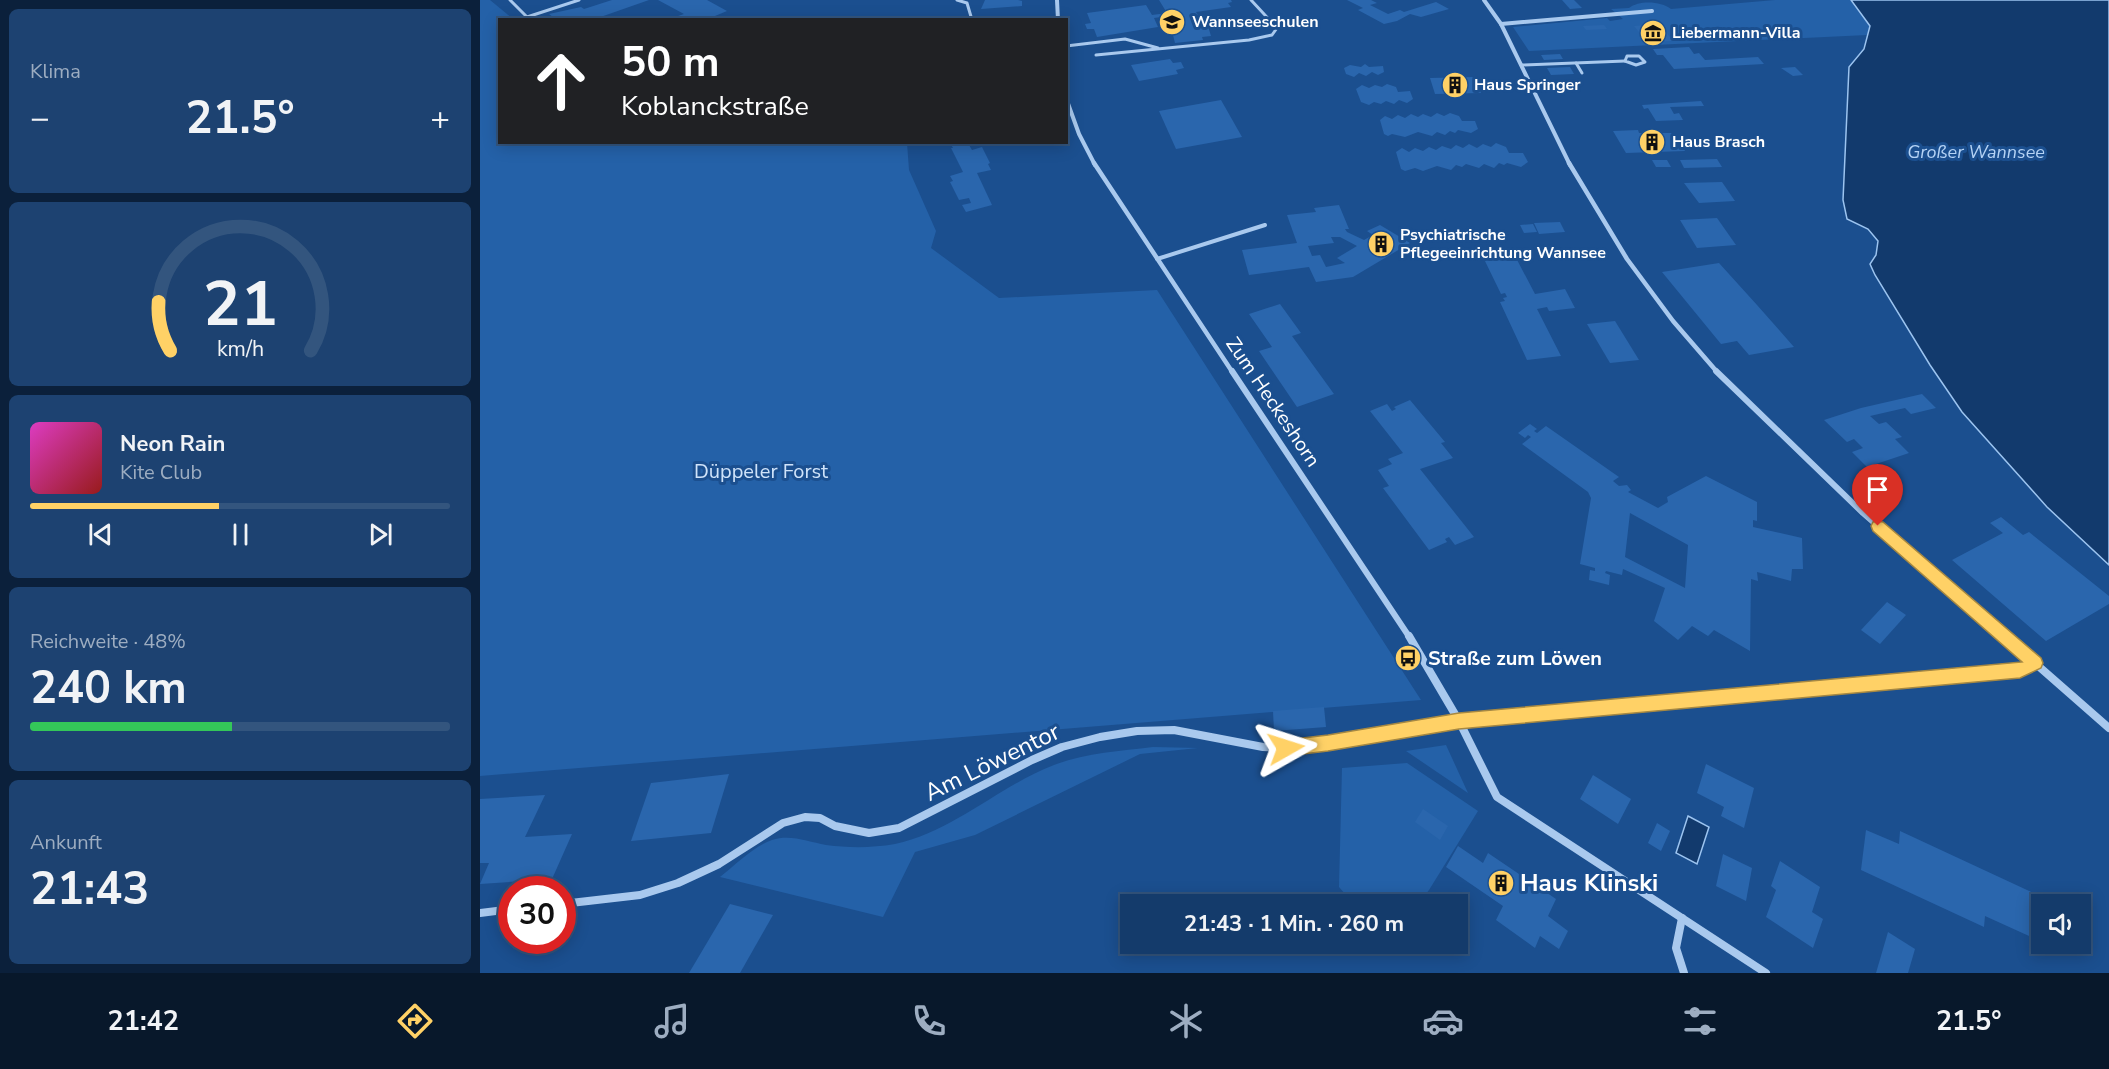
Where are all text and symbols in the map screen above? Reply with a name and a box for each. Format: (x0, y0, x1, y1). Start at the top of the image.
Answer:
school or university icon: Wannseeschulen (1157, 7, 1187, 37)
place label: Wannseeschulen (1192, 11, 1319, 33)
museum icon: Liebermann-Villa (1638, 18, 1668, 48)
place label: Liebermann-Villa (1672, 22, 1800, 44)
text: 50 m (621, 34, 720, 91)
icon: ahead (522, 42, 600, 120)
text: Klima (30, 58, 81, 85)
building icon: Haus Springer (1440, 70, 1470, 100)
place label: Haus Springer (1474, 74, 1581, 96)
text: 21.5° (185, 88, 295, 149)
text: Koblanckstraße (621, 88, 809, 125)
text: − (30, 96, 50, 141)
text: + (430, 96, 450, 141)
building icon: Haus Brasch (1637, 127, 1667, 157)
place label: Haus Brasch (1672, 131, 1765, 153)
water label: Großer Wannsee (1907, 140, 2045, 164)
place label: Psychiatrische Pflegeeinrichtung Wannsee (1400, 224, 1606, 264)
building icon: Psychiatrische Pflegeeinrichtung Wannsee (1366, 229, 1396, 259)
text: 21 (203, 262, 277, 347)
street label: Zum Heckeshorn (1220, 332, 1326, 472)
text: km/h (216, 334, 264, 364)
text: Neon Rain (120, 429, 225, 459)
park label: Düppeler Forst (694, 458, 829, 485)
text: Kite Club (120, 459, 202, 486)
pin (1852, 464, 1903, 526)
icon: arrive (1861, 473, 1894, 506)
icon: previous (84, 518, 117, 551)
icon: pause (224, 518, 257, 551)
icon: next (364, 518, 397, 551)
text: Reichweite · 48% (30, 628, 186, 655)
bus stop icon: Straße zum Löwen (1393, 643, 1423, 673)
place label: Straße zum Löwen (1428, 645, 1602, 672)
text: 240 km (30, 658, 187, 719)
street label: Am Löwentor (919, 715, 1065, 809)
position arrow (1254, 716, 1318, 780)
text: Ankunft (30, 829, 102, 856)
text: 21:43 (30, 859, 149, 920)
place label: Haus Klinski (1520, 867, 1658, 899)
building icon: Haus Klinski (1486, 868, 1516, 898)
speed limit sign: 30 (498, 876, 576, 954)
map controls (2031, 894, 2091, 954)
button: sound (2031, 894, 2091, 954)
text: 21:43 · 1 Min. · 260 m (1184, 909, 1404, 939)
icon: directions (394, 1000, 436, 1042)
icon: music (651, 1000, 693, 1042)
icon: phone (908, 1000, 950, 1042)
icon: climate (1165, 1000, 1207, 1042)
icon: car (1422, 1000, 1464, 1042)
icon: filters (1679, 1000, 1721, 1042)
text: 21:42 (107, 1003, 179, 1040)
text: 21.5° (1936, 1003, 2001, 1040)

